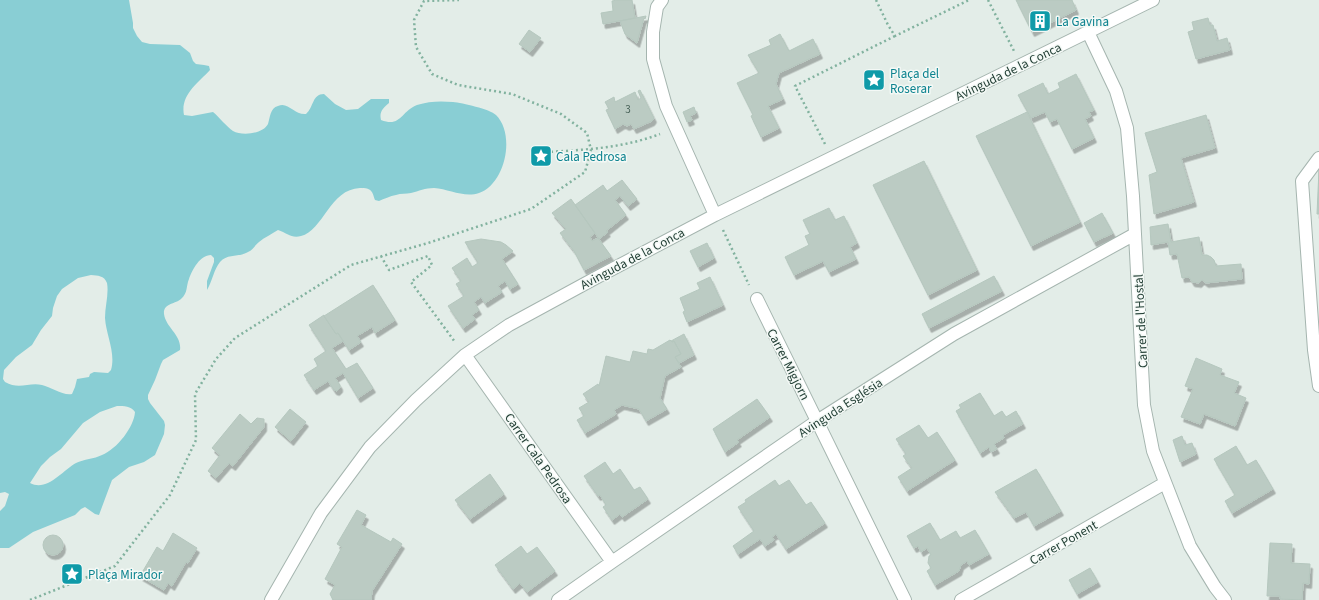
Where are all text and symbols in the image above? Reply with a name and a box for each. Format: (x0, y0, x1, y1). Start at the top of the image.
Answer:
building icon: La Gavina (1027, 8, 1053, 34)
place label: La Gavina (1056, 13, 1109, 31)
street label: Avinguda de la Conca (952, 38, 1065, 105)
place label: Plaça del Roserar (890, 65, 939, 98)
place icon: Plaça del Roserar (861, 67, 887, 93)
house number: 3 (625, 102, 631, 117)
place icon: Cala Pedrosa (528, 143, 554, 169)
place label: Cala Pedrosa (556, 148, 627, 166)
street label: Avinguda de la Conca (577, 224, 688, 294)
street label: Carrer de l'Hostal (1130, 274, 1152, 368)
street label: Carrer Migjorn (762, 326, 814, 403)
street label: Avinguda Església (795, 374, 886, 442)
street label: Carrer Cala Pedrosa (500, 410, 576, 508)
street label: Carrer Ponent (1026, 516, 1101, 570)
place icon: Plaça Mirador (59, 561, 85, 587)
place label: Plaça Mirador (88, 566, 163, 584)

